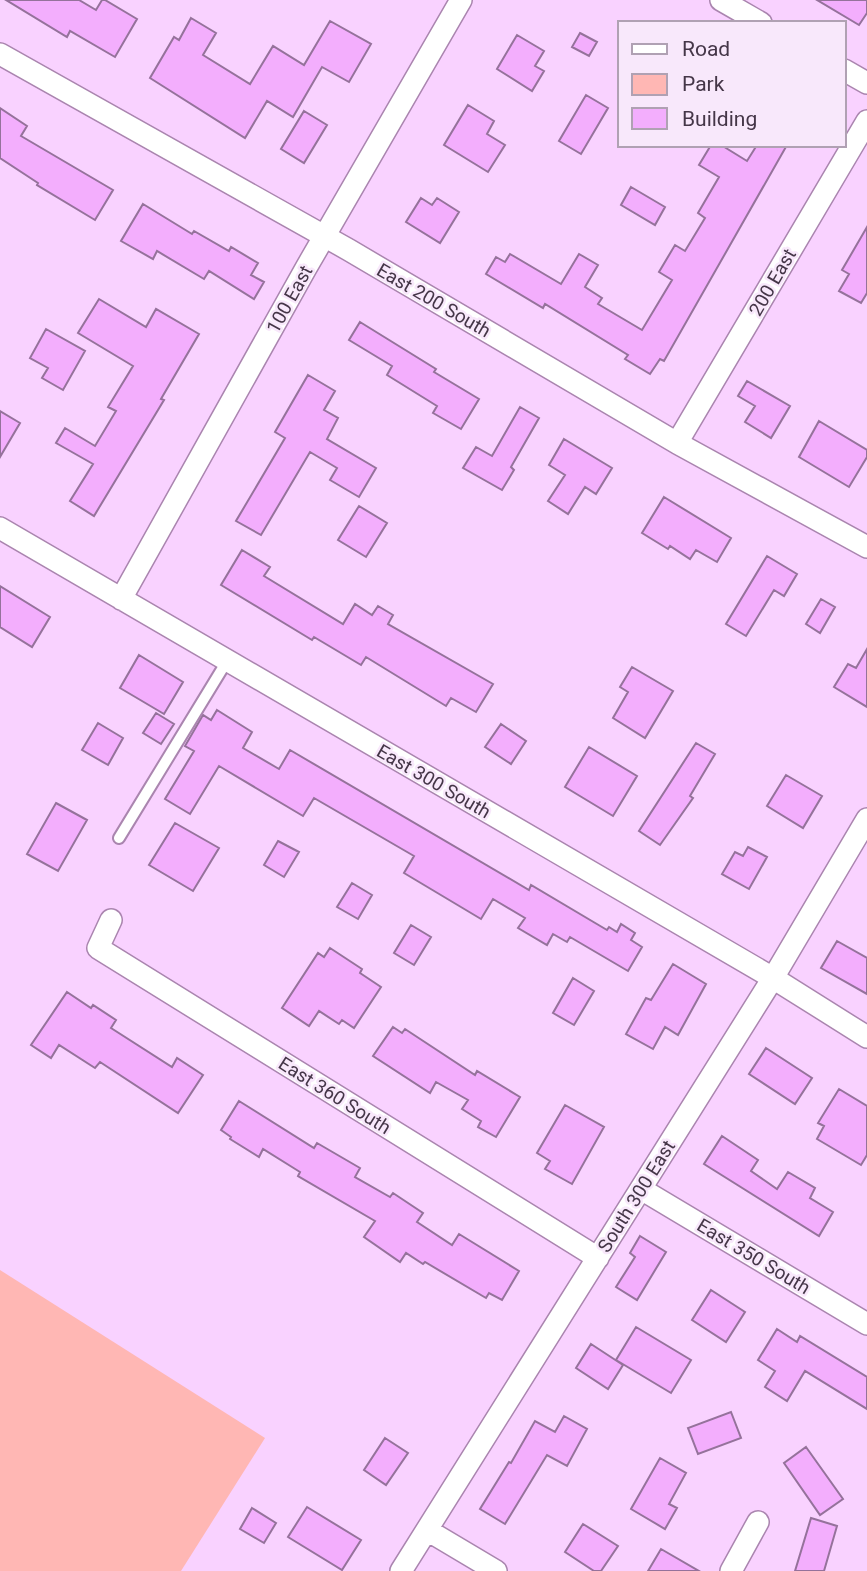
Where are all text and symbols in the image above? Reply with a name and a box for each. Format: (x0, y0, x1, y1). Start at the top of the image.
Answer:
legend (618, 21, 846, 147)
text: Road (682, 37, 730, 61)
text: Park (682, 72, 725, 96)
text: Building (682, 107, 757, 131)
street label: 200 East (744, 244, 801, 320)
street label: East 200 South (373, 259, 495, 342)
street label: 100 East (261, 261, 317, 337)
street label: East 300 South (373, 740, 495, 823)
street label: East 360 South (274, 1052, 395, 1139)
street label: South 300 East (593, 1136, 680, 1257)
street label: East 350 South (693, 1214, 814, 1299)

